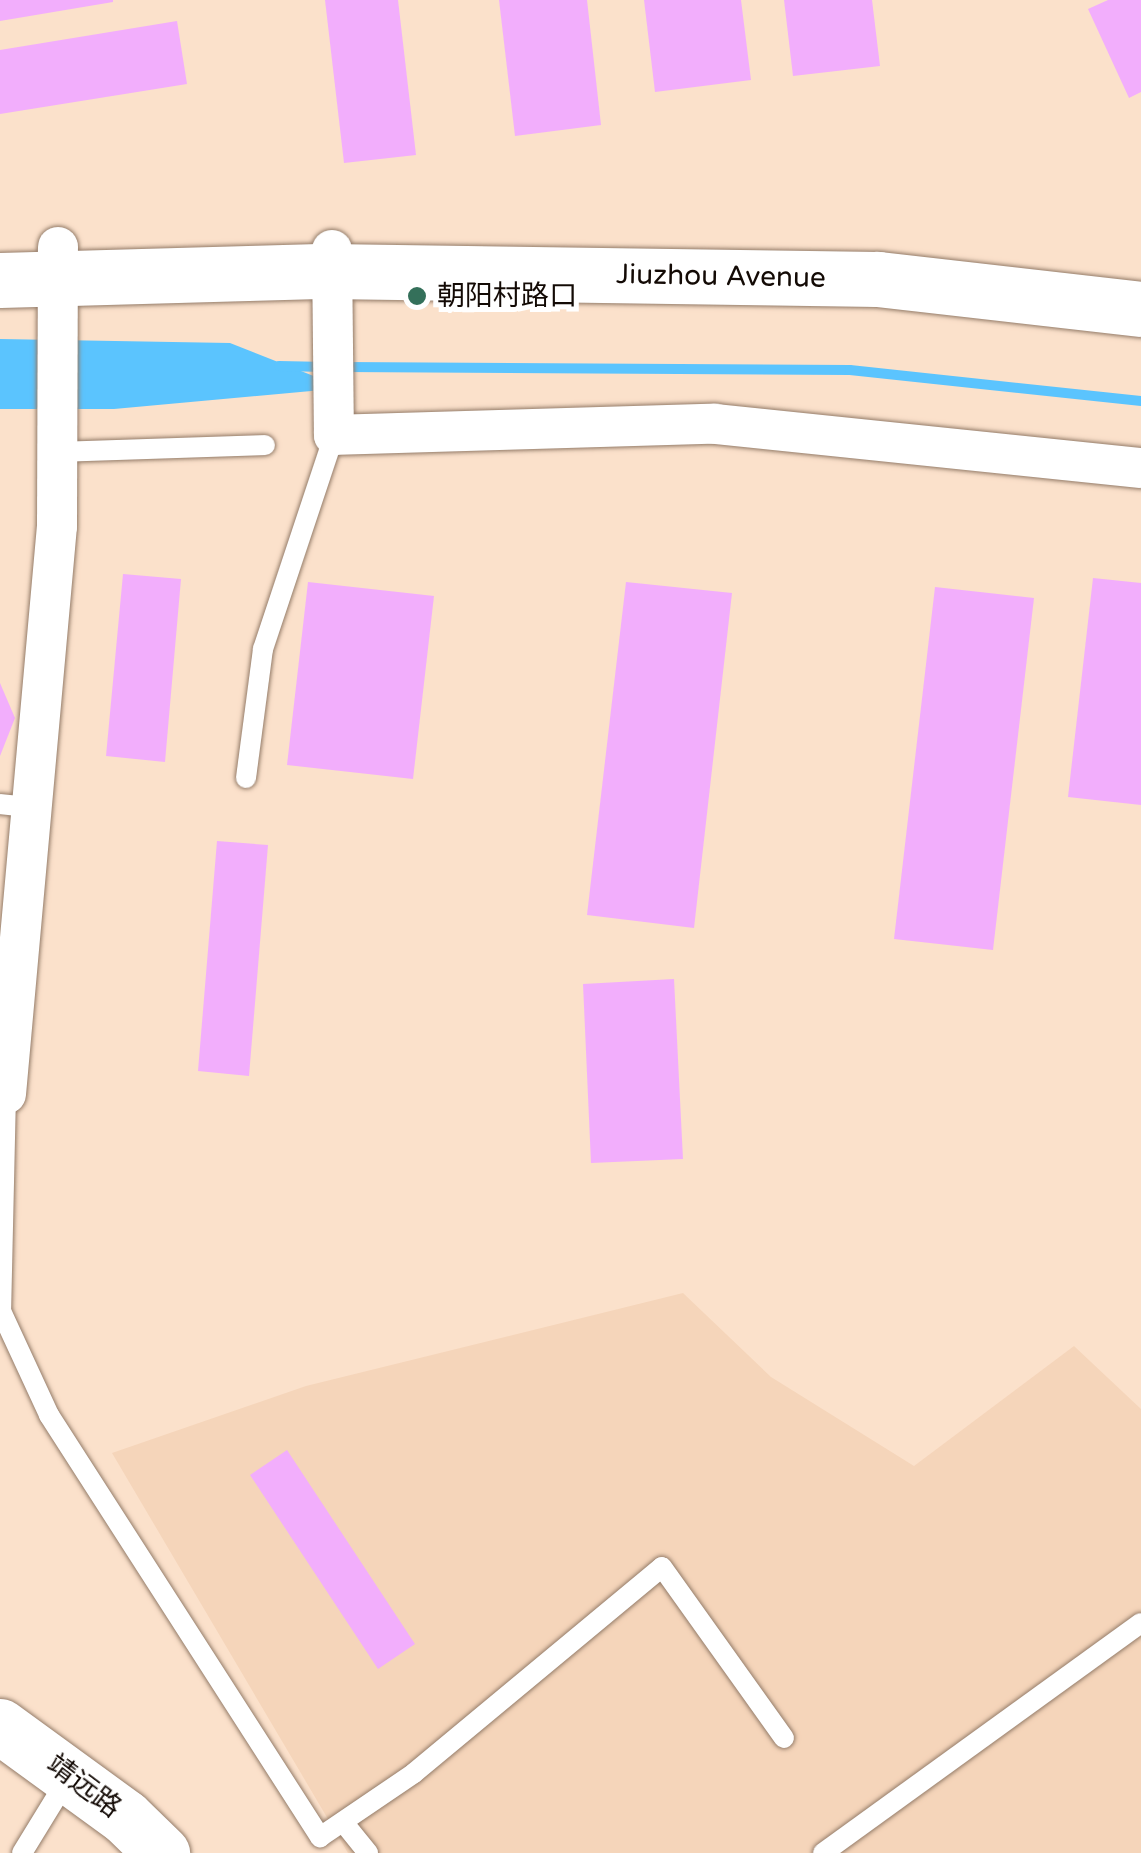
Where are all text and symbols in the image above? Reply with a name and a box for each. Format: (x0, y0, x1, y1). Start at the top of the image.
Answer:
street label: Jiuzhou Avenue (616, 257, 826, 295)
place label: 朝阳村路口 (437, 279, 577, 313)
marker: 朝阳村路口 (406, 285, 428, 307)
street label: 靖远路 (40, 1747, 128, 1825)

